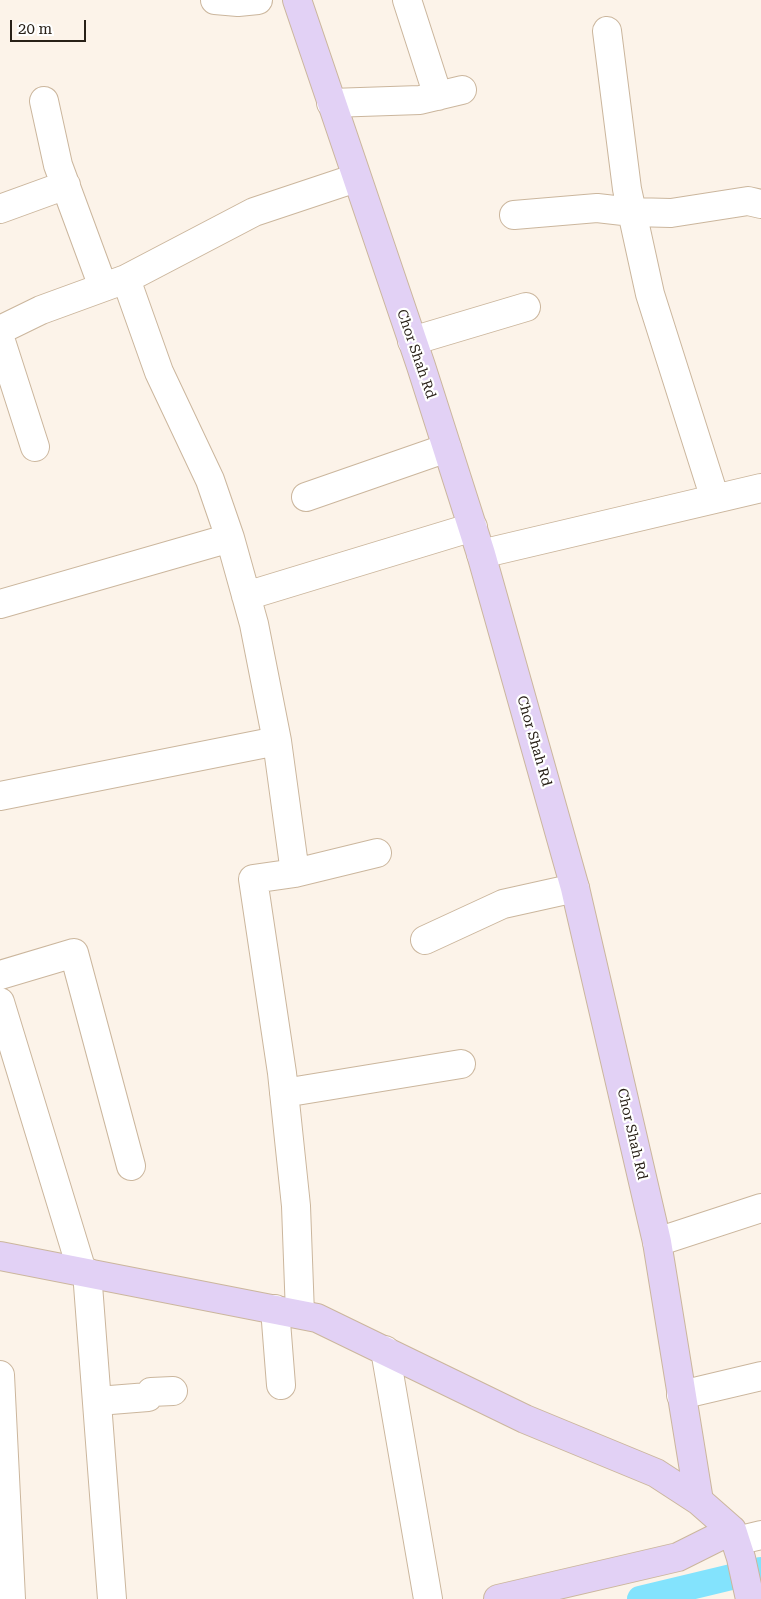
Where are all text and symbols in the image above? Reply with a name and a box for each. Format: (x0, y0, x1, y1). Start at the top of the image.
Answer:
scale bar (12, 10, 89, 42)
text: 20 m (18, 20, 52, 38)
street label: Chor Shah Rd (393, 307, 439, 401)
street label: Chor Shah Rd (513, 694, 555, 788)
street label: Chor Shah Rd (613, 1087, 651, 1181)

